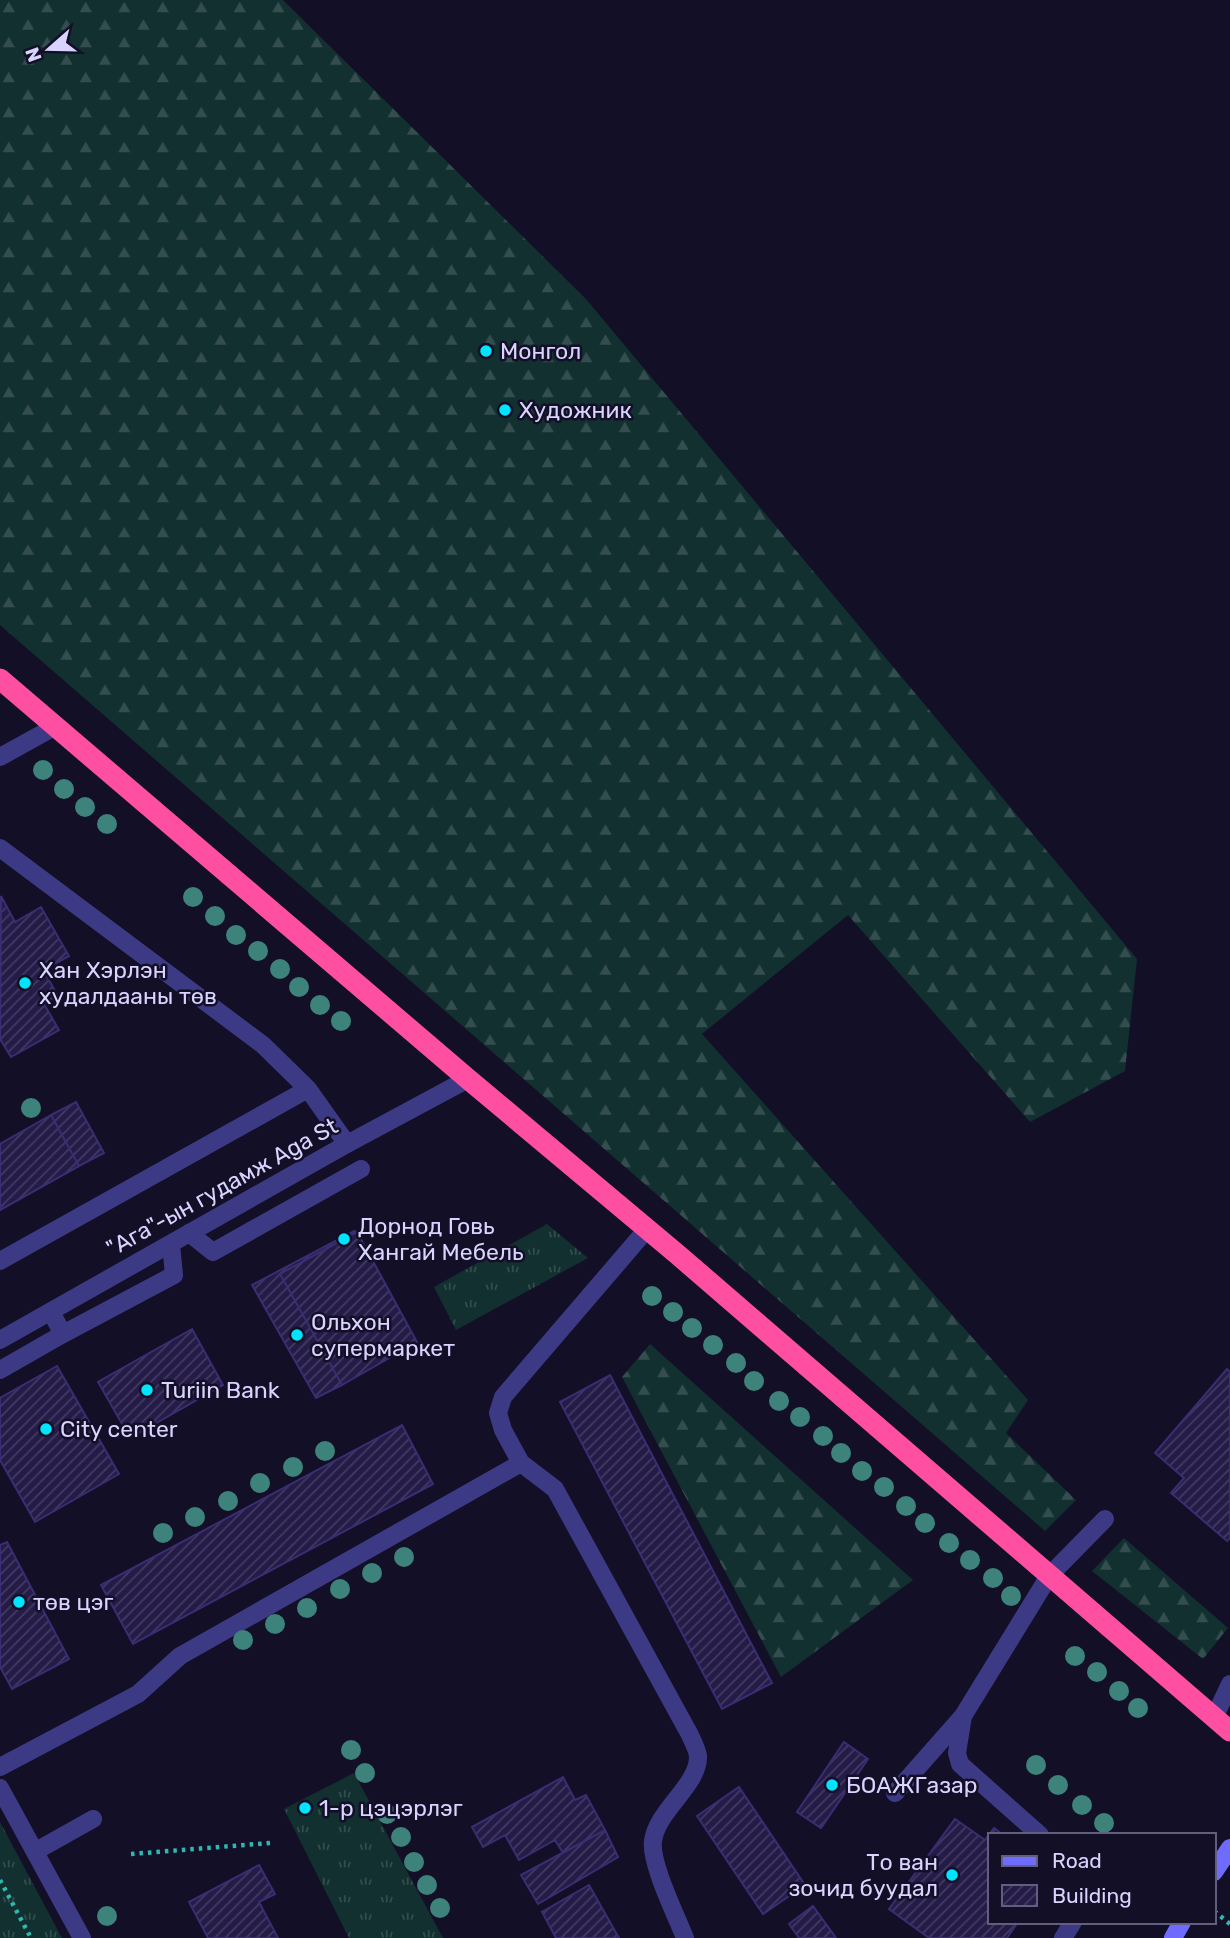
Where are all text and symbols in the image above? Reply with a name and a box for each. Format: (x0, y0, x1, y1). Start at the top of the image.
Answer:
north arrow (14, 14, 84, 84)
text: N (20, 44, 47, 65)
place label: Монгол (500, 337, 581, 365)
marker: Монгол (478, 343, 494, 359)
place label: Художник (519, 396, 632, 424)
marker: Художник (497, 402, 513, 418)
place label: Хан Хэрлэн худалдааны төв (39, 956, 217, 1010)
marker: Хан Хэрлэн худалдааны төв (17, 975, 33, 991)
street label: "Ага"-ын гудамж Aga St (101, 1112, 343, 1262)
place label: Дорнод Говь Хангай Мебель (358, 1212, 524, 1266)
marker: Дорнод Говь Хангай Мебель (336, 1231, 352, 1247)
place label: Ольхон супермаркет (311, 1308, 455, 1362)
marker: Ольхон супермаркет (289, 1327, 305, 1343)
place label: Turiin Bank (161, 1376, 280, 1404)
marker: Turiin Bank (139, 1382, 155, 1398)
place label: City center (60, 1415, 178, 1443)
marker: City center (38, 1421, 54, 1437)
place label: төв цэг (33, 1588, 113, 1616)
marker: төв цэг (11, 1594, 27, 1610)
place label: БОАЖГазар (846, 1771, 977, 1799)
marker: БОАЖГазар (824, 1777, 840, 1793)
place label: 1-р цэцэрлэг (319, 1794, 463, 1822)
marker: 1-р цэцэрлэг (297, 1800, 313, 1816)
legend (988, 1833, 1216, 1924)
place label: То ван зочид буудал (789, 1848, 938, 1902)
text: Road (1052, 1848, 1102, 1873)
marker: То ван зочид буудал (944, 1867, 960, 1883)
text: Building (1052, 1883, 1132, 1908)

